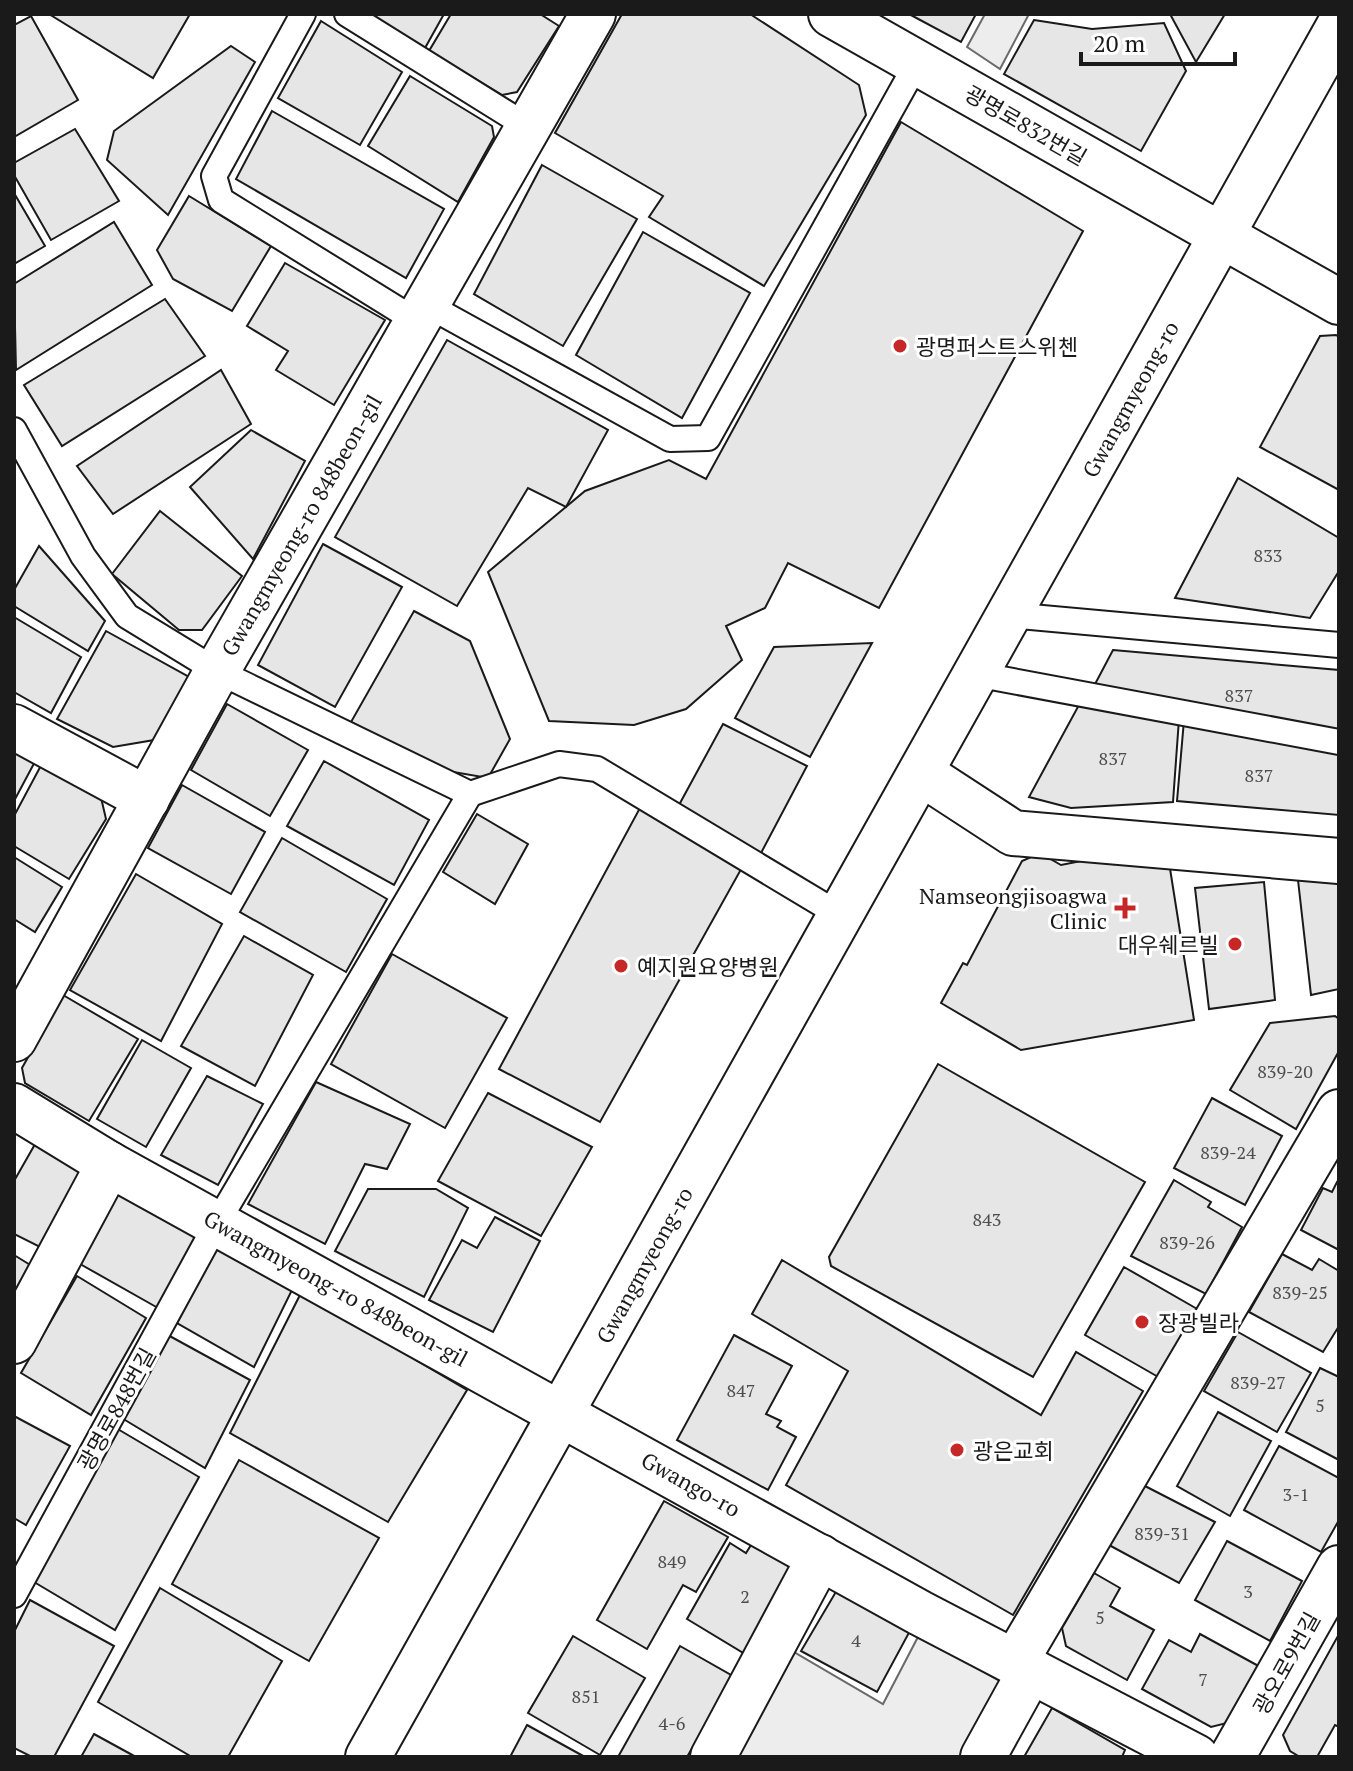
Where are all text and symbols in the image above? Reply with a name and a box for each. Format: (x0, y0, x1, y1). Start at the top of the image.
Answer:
scale bar (1081, 16, 1235, 66)
text: 20 m (1093, 27, 1145, 59)
street label: 광명로832번길 (960, 78, 1092, 172)
street label: Gwangmyeong-ro (1075, 316, 1185, 482)
place label: 광명퍼스트스위첸 (916, 332, 1078, 361)
marker: 광명퍼스트스위첸 (891, 337, 909, 355)
street label: Gwangmyeong-ro 848beon-gil (214, 389, 388, 661)
house number: 833 (1254, 543, 1282, 567)
house number: 837 (1225, 683, 1253, 707)
house number: 837 (1099, 746, 1127, 770)
house number: 837 (1245, 763, 1273, 787)
place label: Namseongjisoagwa Clinic (919, 881, 1107, 935)
marker: Namseongjisoagwa Clinic (1114, 897, 1136, 919)
place label: 대우쉐르빌 (1118, 930, 1219, 959)
marker: 대우쉐르빌 (1226, 935, 1244, 953)
place label: 예지원요양병원 (637, 952, 779, 981)
marker: 예지원요양병원 (612, 957, 630, 975)
house number: 839-20 (1257, 1059, 1313, 1083)
house number: 839-24 (1200, 1140, 1256, 1164)
street label: Gwangmyeong-ro (589, 1182, 699, 1348)
street label: Gwangmyeong-ro 848beon-gil (199, 1203, 473, 1373)
house number: 843 (973, 1207, 1001, 1231)
house number: 839-26 (1159, 1230, 1215, 1254)
house number: 839-25 (1272, 1280, 1328, 1304)
place label: 장광빌라 (1158, 1308, 1239, 1337)
marker: 장광빌라 (1133, 1313, 1151, 1331)
street label: 광명로848번길 (70, 1342, 162, 1476)
house number: 839-27 (1230, 1370, 1286, 1394)
house number: 847 (727, 1378, 755, 1402)
house number: 5 (1315, 1393, 1325, 1417)
place label: 광은교회 (973, 1436, 1054, 1465)
marker: 광은교회 (948, 1441, 966, 1459)
street label: Gwango-ro (636, 1445, 746, 1523)
house number: 3-1 (1283, 1482, 1309, 1506)
house number: 839-31 (1134, 1521, 1190, 1545)
house number: 849 (658, 1549, 686, 1573)
house number: 3 (1243, 1579, 1253, 1603)
house number: 2 (740, 1584, 750, 1608)
house number: 5 (1095, 1605, 1105, 1629)
street label: 광오로9번길 (1246, 1607, 1326, 1719)
house number: 4 (851, 1628, 861, 1652)
house number: 7 (1198, 1667, 1208, 1691)
house number: 851 (572, 1684, 600, 1708)
house number: 4-6 (659, 1711, 686, 1735)

